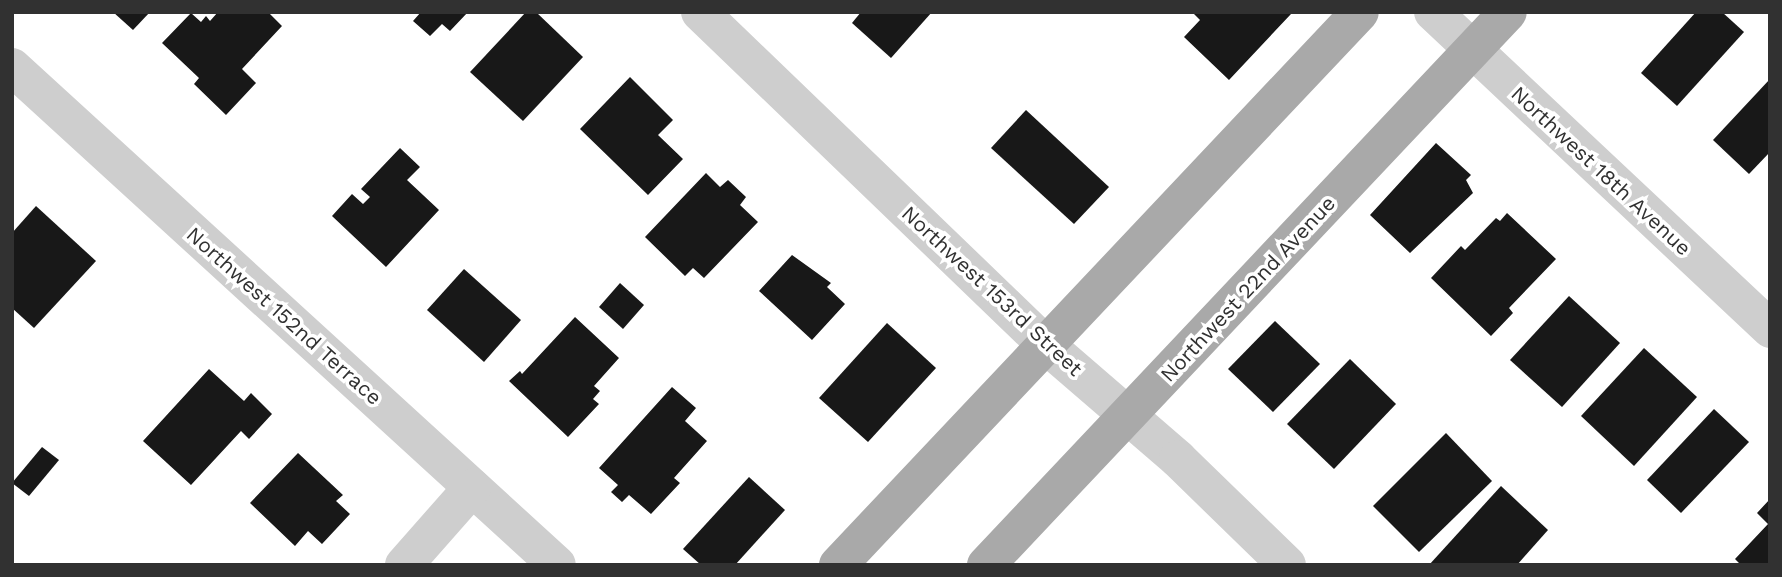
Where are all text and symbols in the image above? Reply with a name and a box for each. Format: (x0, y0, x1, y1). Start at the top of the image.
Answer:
street label: Northwest 18th Avenue (1505, 81, 1697, 261)
street label: Northwest 22nd Avenue (1155, 190, 1341, 388)
street label: Northwest 153rd Street (896, 201, 1088, 381)
street label: Northwest 152nd Terrace (181, 221, 387, 411)

